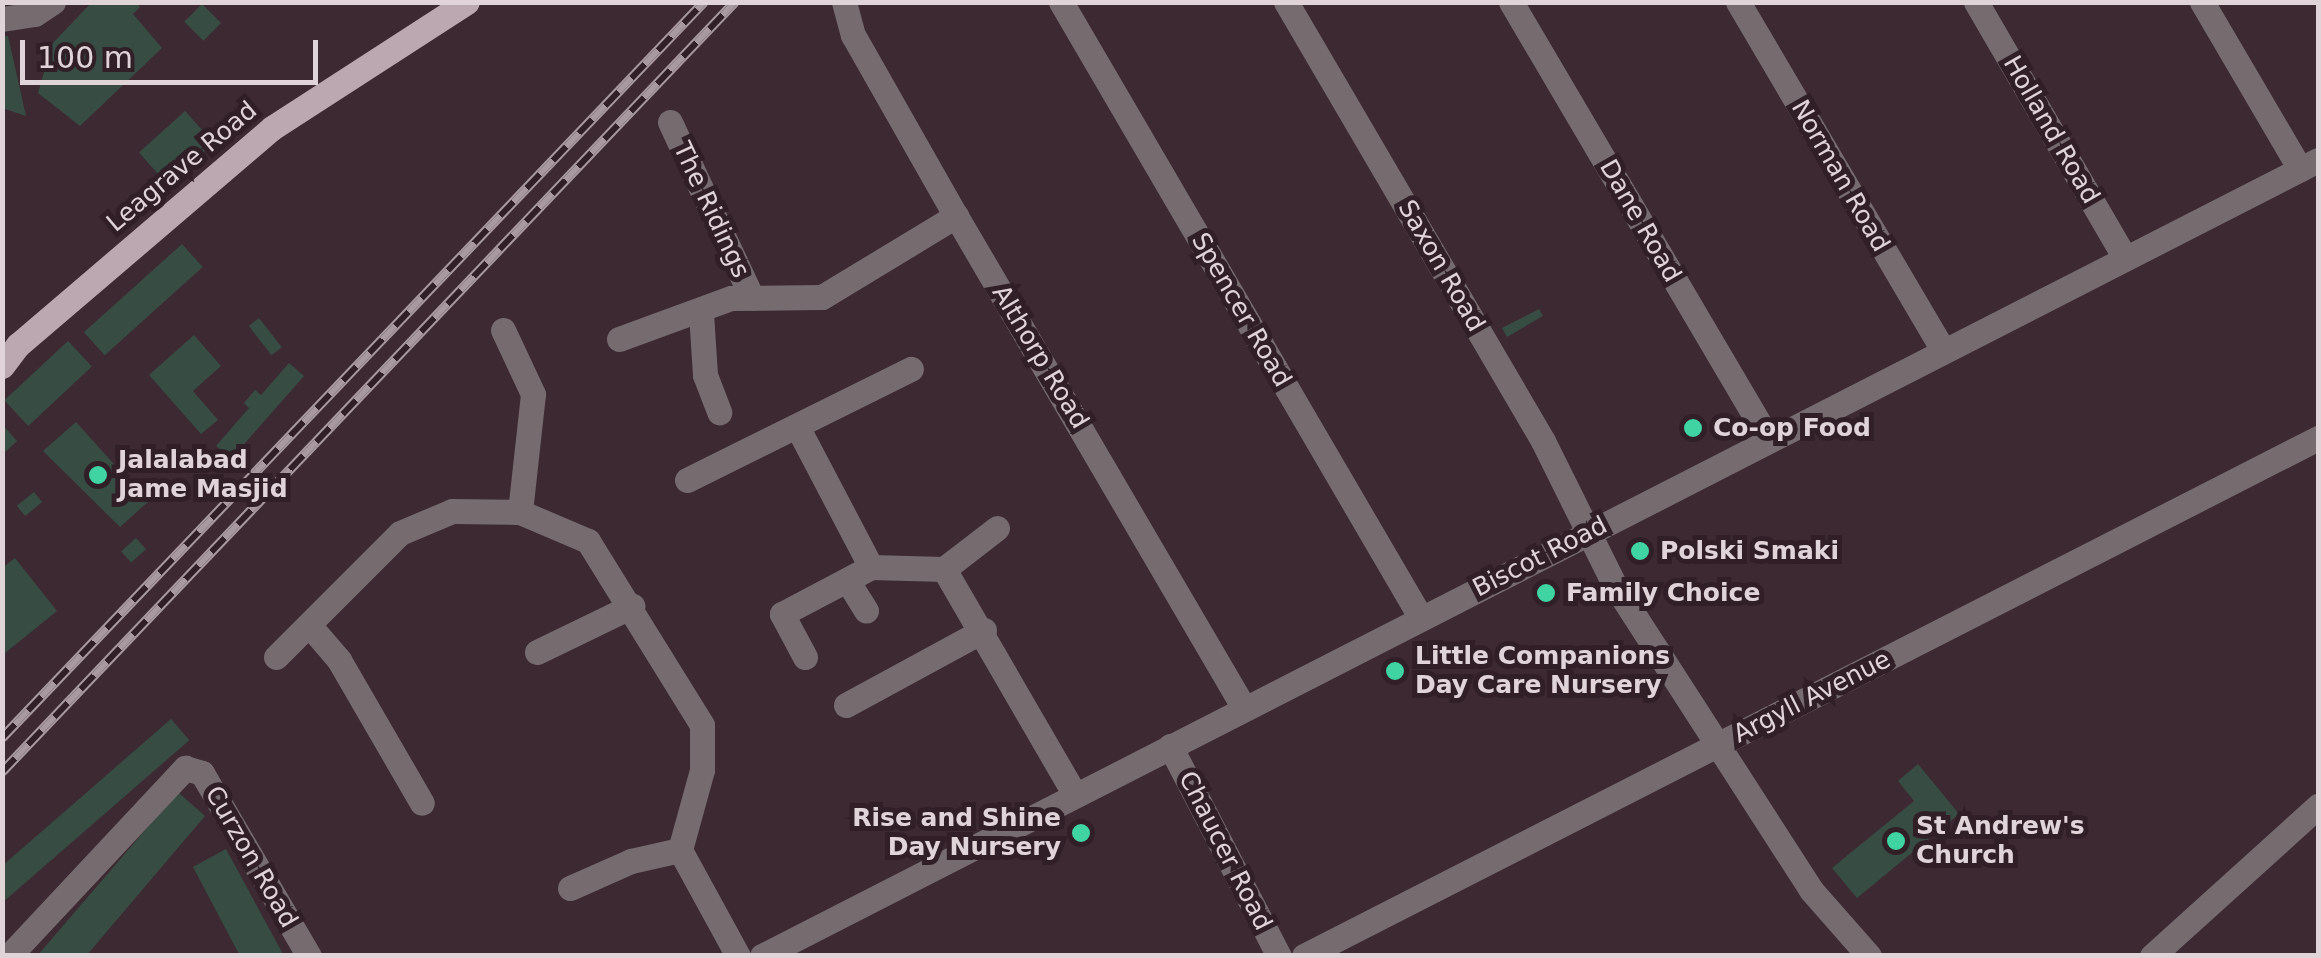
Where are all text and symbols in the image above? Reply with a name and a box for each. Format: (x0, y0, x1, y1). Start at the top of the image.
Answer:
scale bar (25, 20, 322, 82)
text: 100 m (37, 40, 133, 75)
street label: Holland Road (1997, 51, 2105, 209)
street label: Norman Road (1785, 95, 1895, 257)
street label: Leagrave Road (101, 96, 263, 238)
street label: The Ridings (666, 137, 756, 283)
street label: Dane Road (1593, 154, 1687, 288)
street label: Saxon Road (1391, 195, 1491, 337)
street label: Spencer Road (1185, 228, 1297, 392)
street label: Althorp Road (985, 280, 1095, 434)
place label: Co-op Food (1713, 413, 1871, 443)
marker: Co-op Food (1682, 417, 1704, 439)
place label: Jalalabad Jame Masjid (118, 446, 288, 505)
marker: Jalalabad Jame Masjid (87, 464, 109, 486)
street label: Biscot Road (1468, 510, 1612, 604)
place label: Polski Smaki (1660, 536, 1839, 566)
marker: Polski Smaki (1629, 540, 1651, 562)
place label: Family Choice (1566, 578, 1760, 608)
marker: Family Choice (1535, 582, 1557, 604)
place label: Little Companions Day Care Nursery (1415, 642, 1670, 701)
street label: Argyll Avenue (1728, 645, 1896, 749)
marker: Little Companions Day Care Nursery (1384, 660, 1406, 682)
street label: Chaucer Road (1172, 766, 1278, 936)
street label: Curzon Road (198, 781, 304, 933)
place label: Rise and Shine Day Nursery (852, 804, 1061, 863)
place label: St Andrew's Church (1916, 812, 2085, 871)
marker: Rise and Shine Day Nursery (1070, 822, 1092, 844)
marker: St Andrew's Church (1885, 830, 1907, 852)

